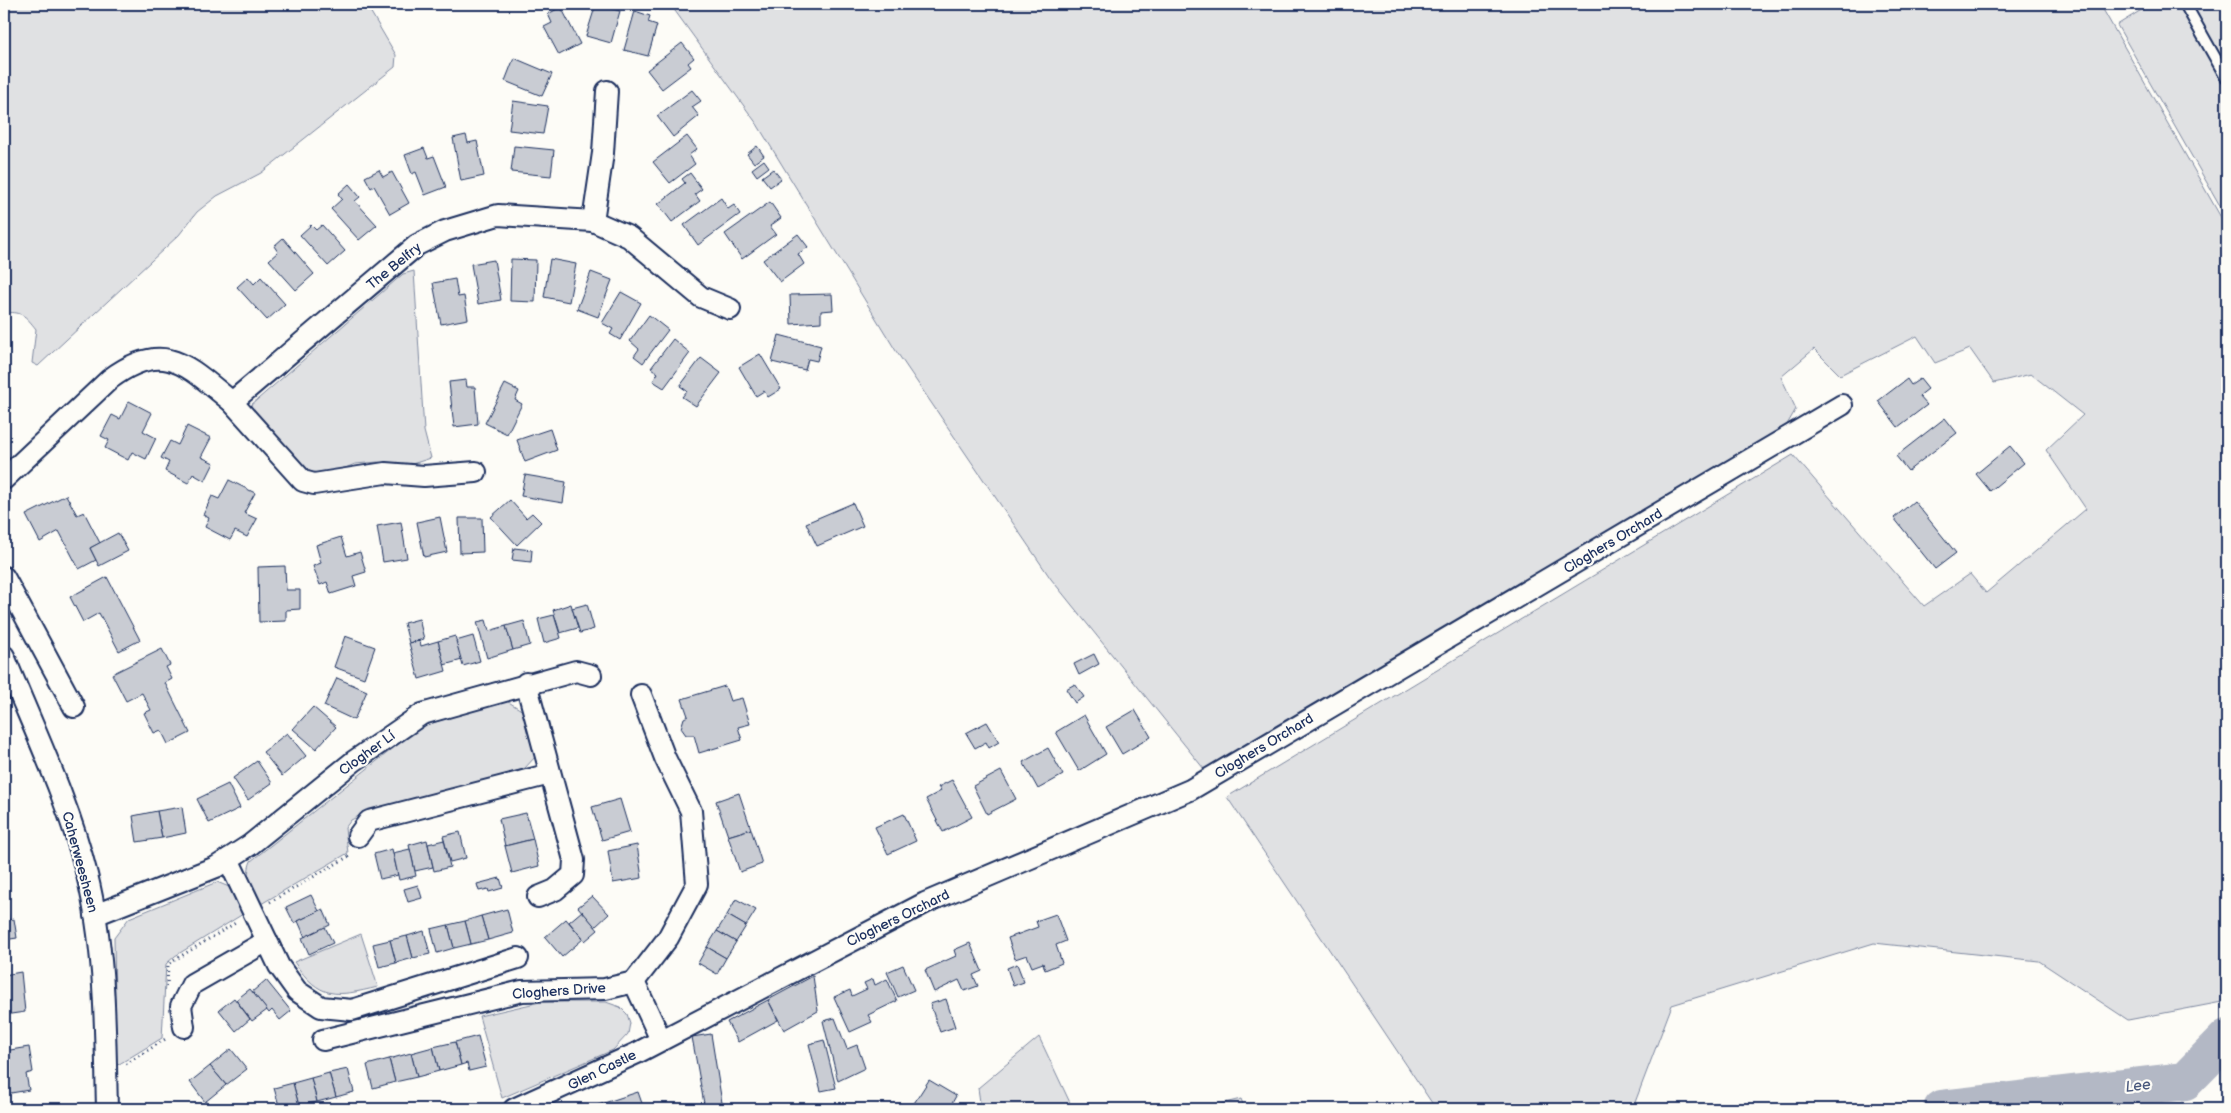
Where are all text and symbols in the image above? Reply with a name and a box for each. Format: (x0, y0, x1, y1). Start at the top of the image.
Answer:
street label: The Belfry (363, 238, 425, 293)
street label: Cloghers Orchard (1561, 505, 1665, 577)
street label: Cloghers Orchard (1212, 710, 1316, 782)
street label: Clogher Lí (336, 727, 399, 779)
street label: Caherweesheen (58, 810, 102, 915)
street label: Cloghers Orchard (844, 886, 952, 950)
street label: Cloghers Drive (512, 979, 606, 1003)
street label: Glen Castle (565, 1046, 639, 1094)
water label: Lee (2124, 1075, 2152, 1097)

